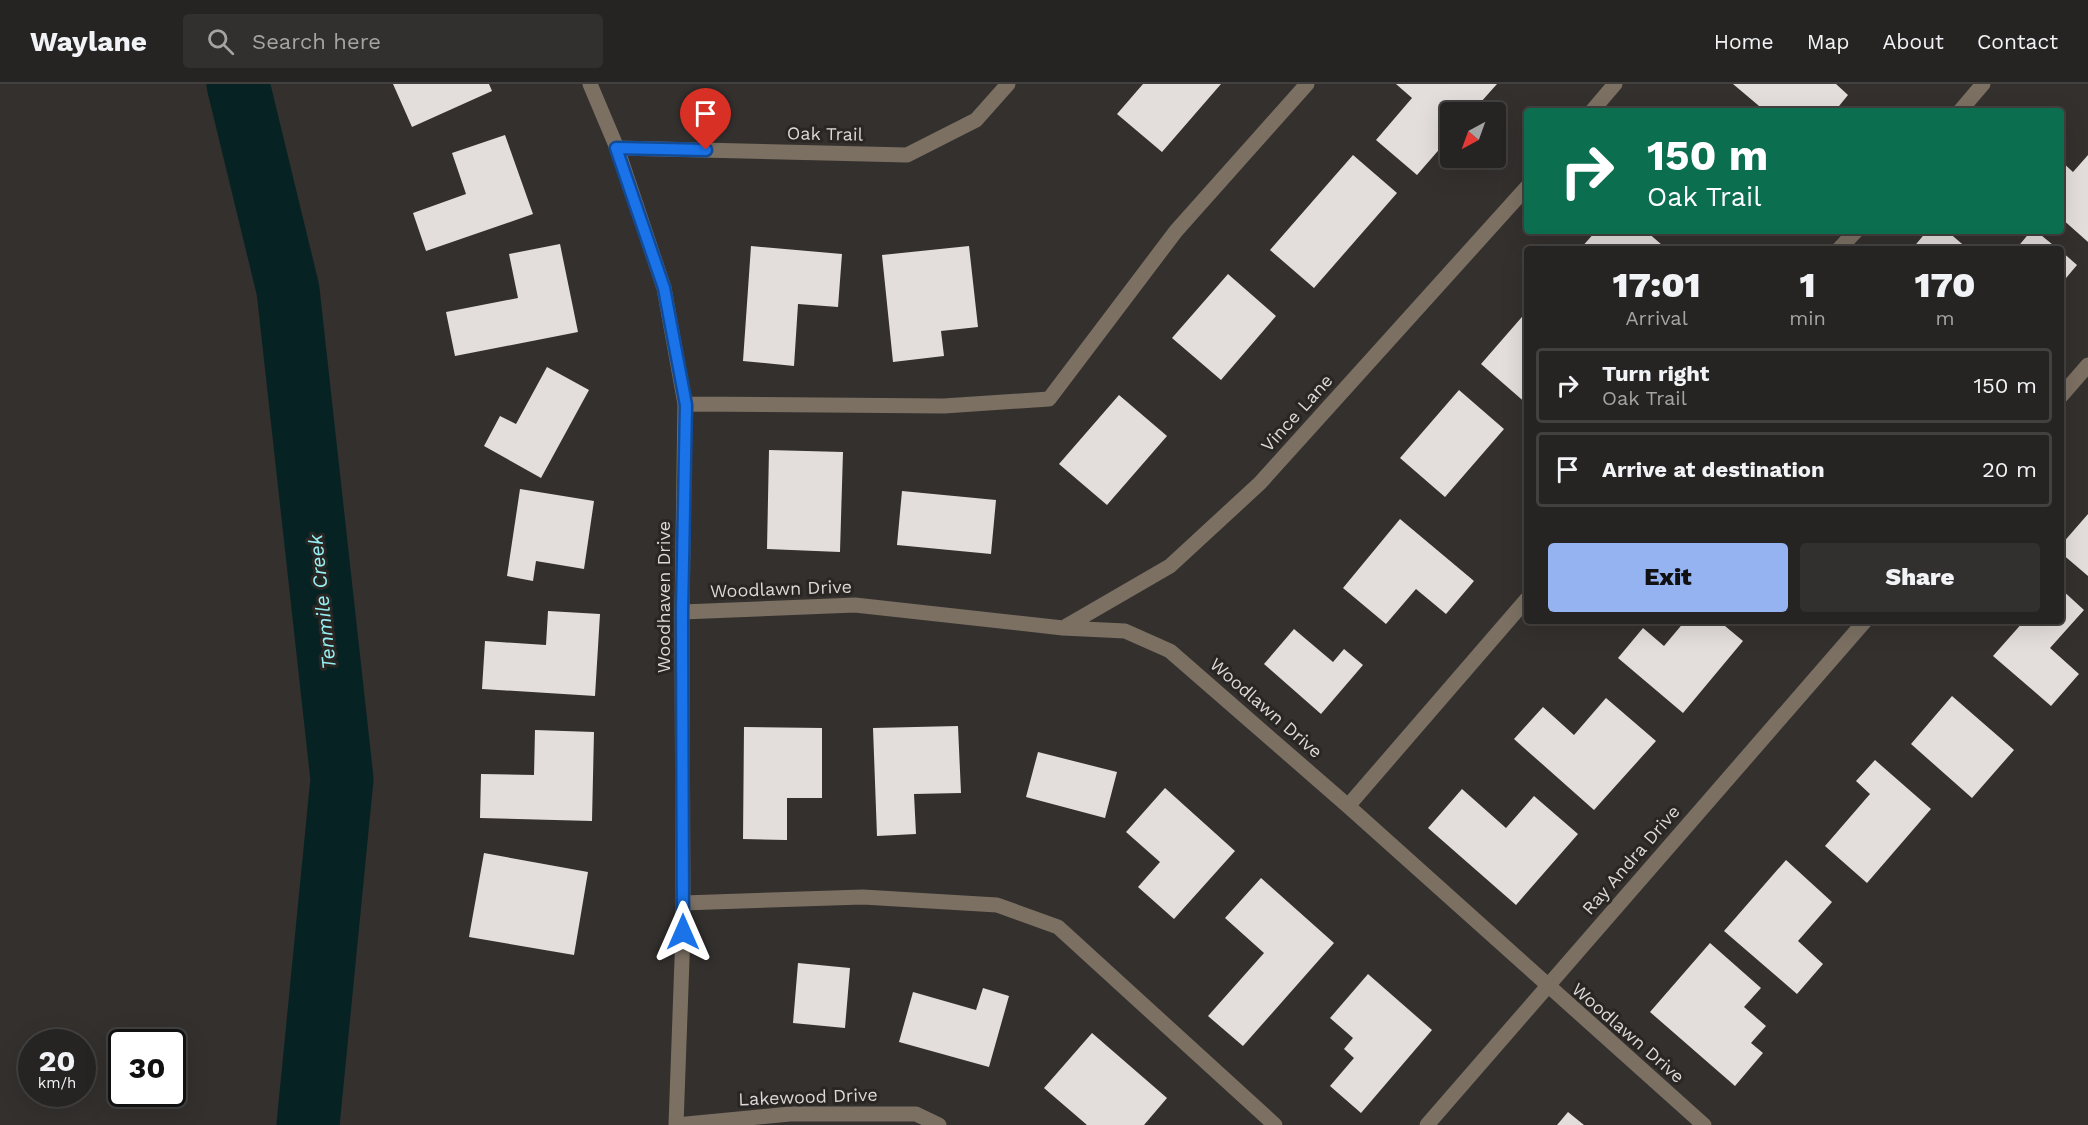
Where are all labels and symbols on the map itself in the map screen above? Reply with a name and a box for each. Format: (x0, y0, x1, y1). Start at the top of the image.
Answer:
pin (680, 88, 731, 150)
north arrow (1440, 102, 1506, 168)
street label: Oak Trail (787, 122, 864, 145)
street label: Vince Lane (1256, 370, 1337, 456)
street label: Woodhaven Drive (653, 521, 674, 673)
water label: Tenmile Creek (303, 532, 341, 671)
street label: Woodlawn Drive (710, 576, 852, 601)
street label: Woodlawn Drive (1206, 653, 1327, 762)
street label: Ray Andra Drive (1577, 801, 1684, 919)
position arrow (651, 900, 715, 964)
street label: Woodlawn Drive (1568, 978, 1689, 1087)
speed limit sign: 30 (108, 1029, 186, 1107)
street label: Lakewood Drive (738, 1084, 878, 1109)

